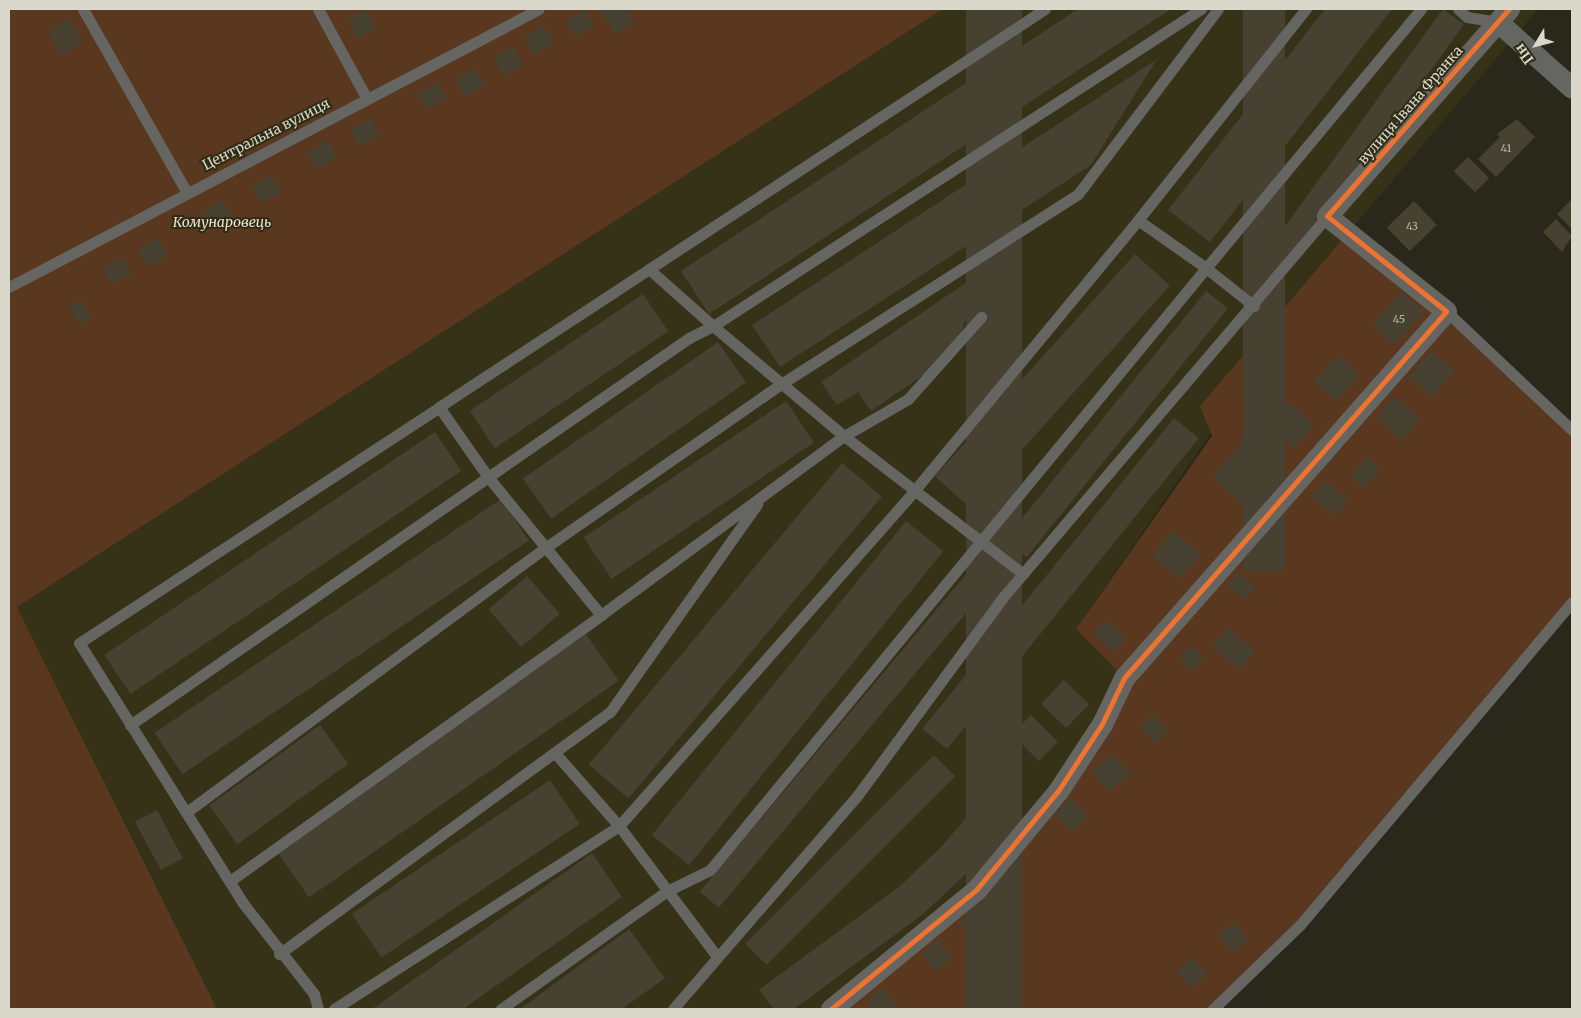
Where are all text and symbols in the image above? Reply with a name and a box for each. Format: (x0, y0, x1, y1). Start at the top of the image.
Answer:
north arrow (1511, 20, 1561, 70)
text: Пн (1511, 40, 1538, 68)
street label: вулиця Івана Франка (1354, 42, 1466, 168)
street label: Центральна вулиця (199, 95, 333, 173)
house number: 41 (1501, 141, 1511, 155)
park label: Комунаровець (173, 214, 271, 230)
house number: 43 (1406, 219, 1418, 233)
house number: 45 (1393, 312, 1405, 326)

